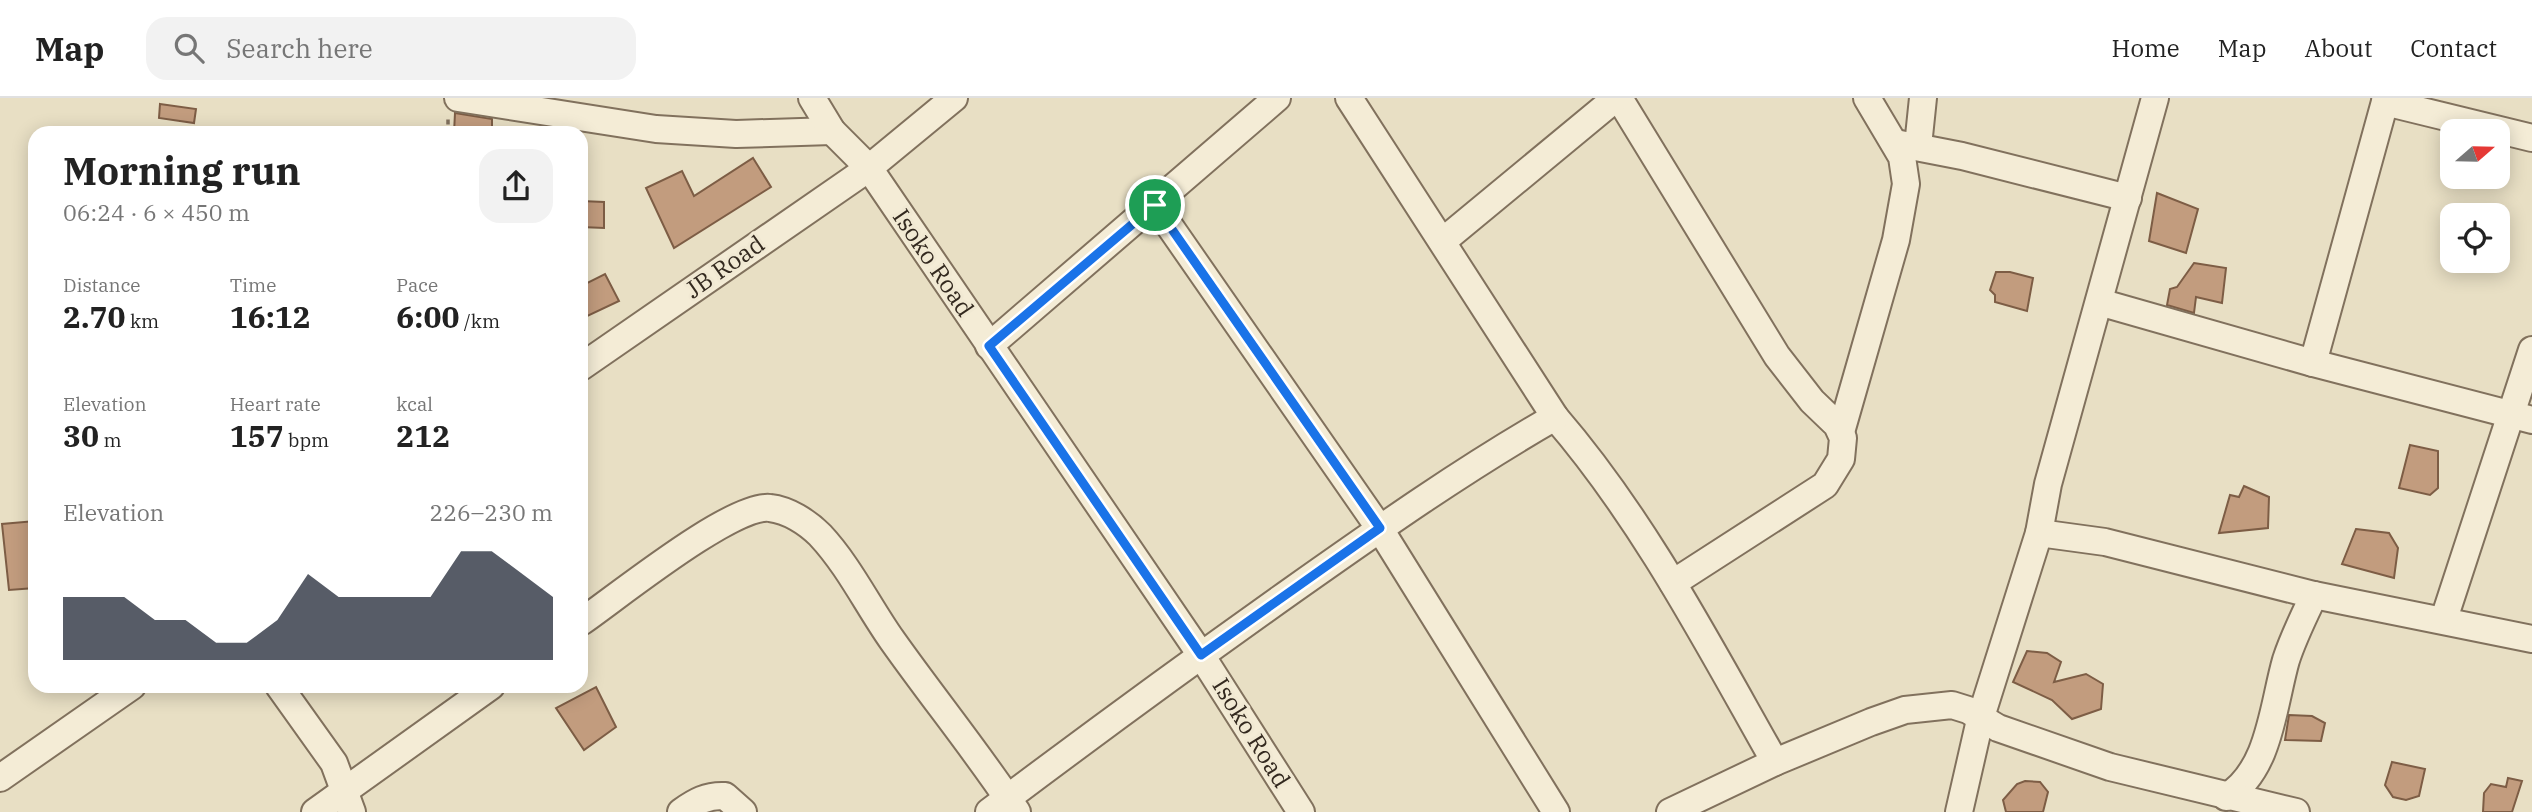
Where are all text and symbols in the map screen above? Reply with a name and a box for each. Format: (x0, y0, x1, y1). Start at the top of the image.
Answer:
search box (146, 17, 636, 80)
text: Map (35, 27, 104, 70)
icon: search (170, 29, 208, 67)
text: Search here (226, 31, 373, 65)
text: Home (2112, 32, 2180, 64)
text: Map (2218, 32, 2266, 64)
text: About (2304, 32, 2372, 64)
text: Contact (2410, 32, 2497, 64)
north arrow (2440, 119, 2510, 189)
map controls (2440, 119, 2510, 273)
text: Morning run (63, 146, 301, 195)
button: share (479, 149, 553, 223)
pin (1125, 175, 1185, 235)
icon: arrive (1136, 186, 1174, 224)
text: 06:24 · 6 × 450 m (63, 197, 250, 227)
street label: Isoko Road (886, 202, 982, 323)
button: locate (2440, 203, 2510, 273)
street label: JB Road (678, 227, 770, 305)
text: Distance (63, 273, 141, 297)
text: Time (230, 273, 276, 297)
text: Pace (396, 273, 438, 297)
text: 2.70 (63, 297, 125, 336)
text: 16:12 (230, 297, 311, 336)
text: 6:00 (396, 297, 459, 336)
text: km (125, 309, 159, 333)
text: /km (459, 309, 500, 333)
text: Elevation (63, 392, 147, 416)
text: Heart rate (230, 392, 321, 416)
text: kcal (396, 392, 433, 416)
text: 30 (63, 416, 99, 455)
text: 157 (230, 416, 284, 455)
text: 212 (396, 416, 450, 455)
text: m (99, 428, 122, 452)
text: bpm (284, 428, 329, 452)
text: Elevation (63, 497, 164, 527)
text: 226–230 m (429, 497, 553, 527)
street label: Isoko Road (1206, 672, 1298, 793)

